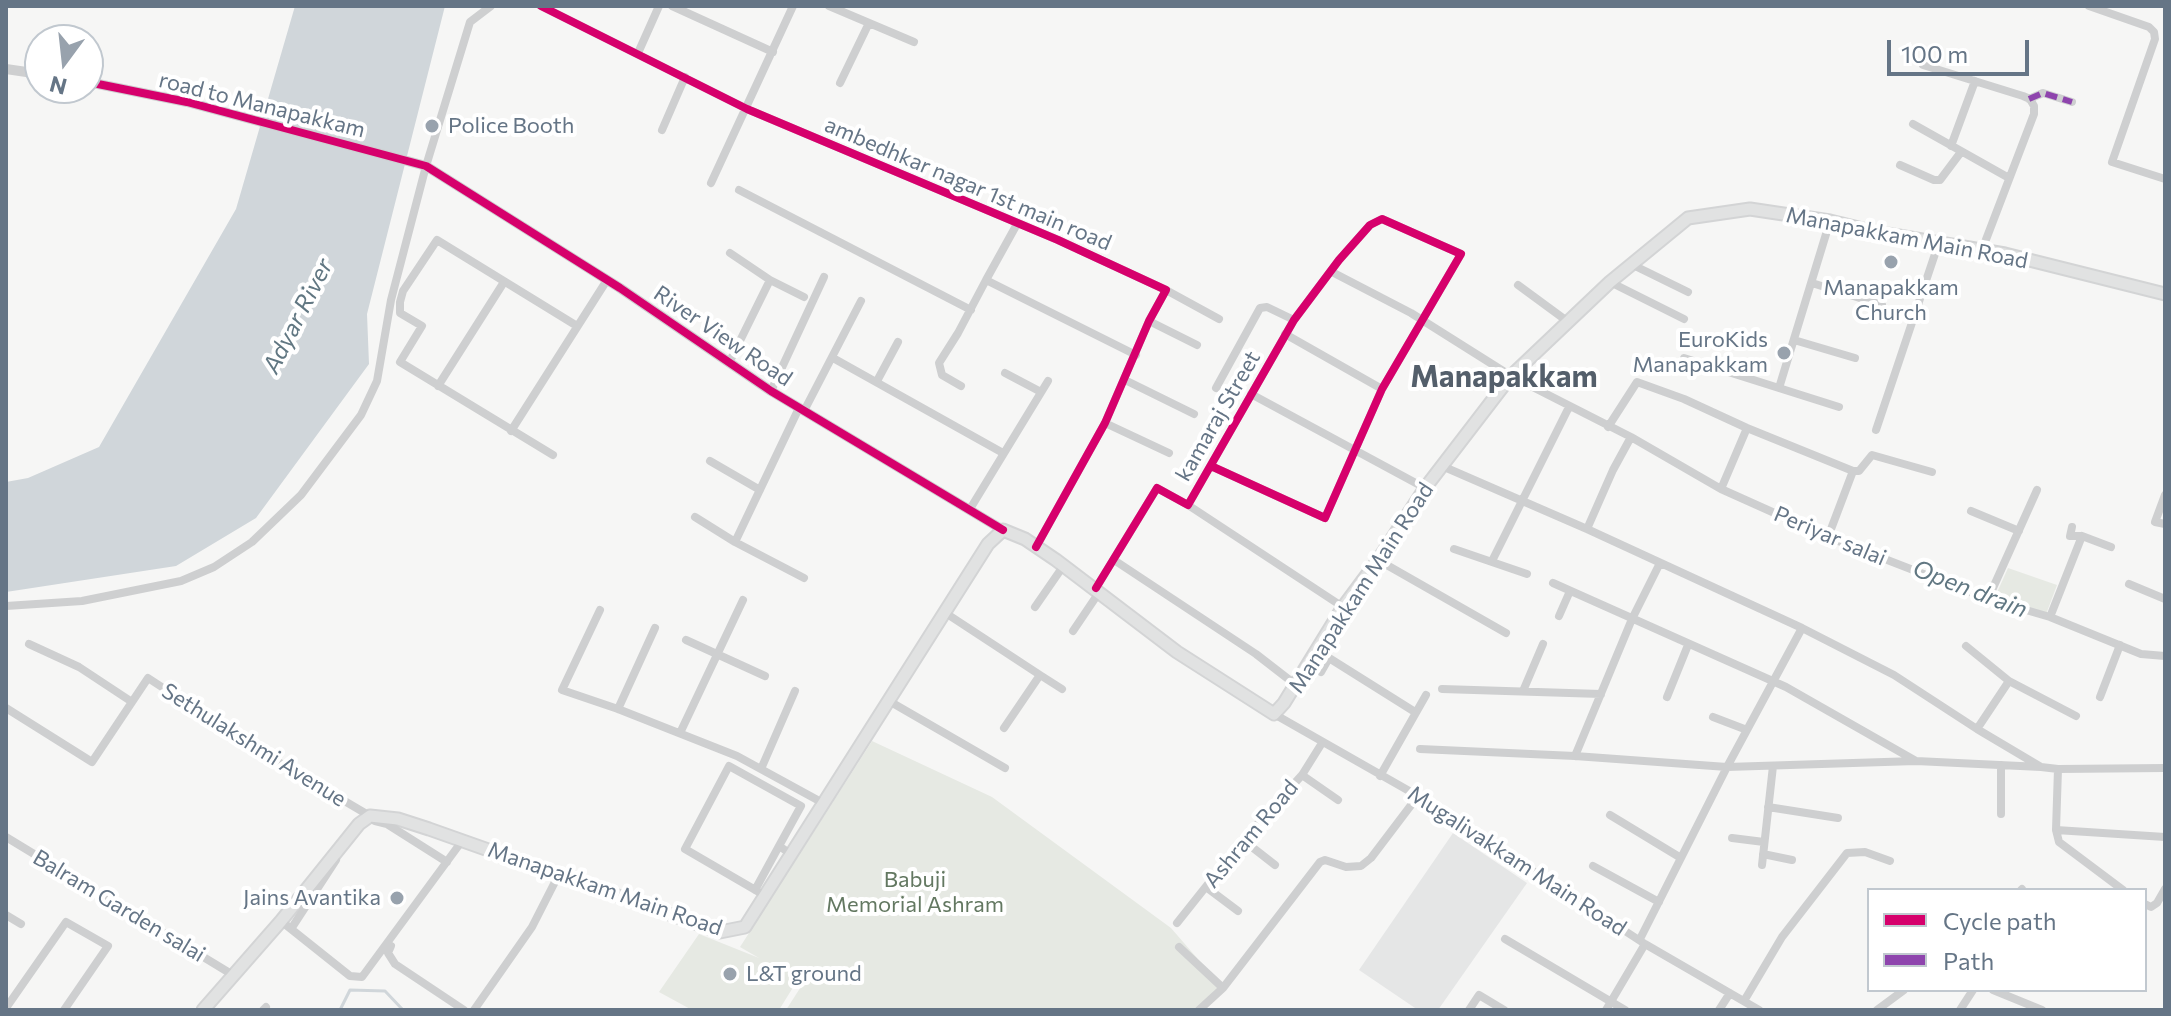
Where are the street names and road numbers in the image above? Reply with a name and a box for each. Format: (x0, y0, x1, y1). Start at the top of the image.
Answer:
street label: road to Manapakkam (156, 67, 368, 143)
street label: ambedhkar nagar 1st main road (821, 111, 1115, 257)
street label: Manapakkam Main Road (1784, 202, 2030, 274)
street label: River View Road (649, 280, 797, 392)
street label: kamaraj Street (1170, 346, 1266, 486)
street label: Manapakkam Main Road (1283, 478, 1439, 698)
street label: Periyar salai (1770, 501, 1890, 571)
street label: Sethulakshmi Avenue (157, 678, 351, 812)
street label: Ashram Road (1198, 775, 1304, 893)
street label: Mugalivakkam Main Road (1403, 780, 1631, 942)
street label: Manapakkam Main Road (484, 836, 726, 942)
street label: Balram Garden salai (28, 844, 210, 968)

